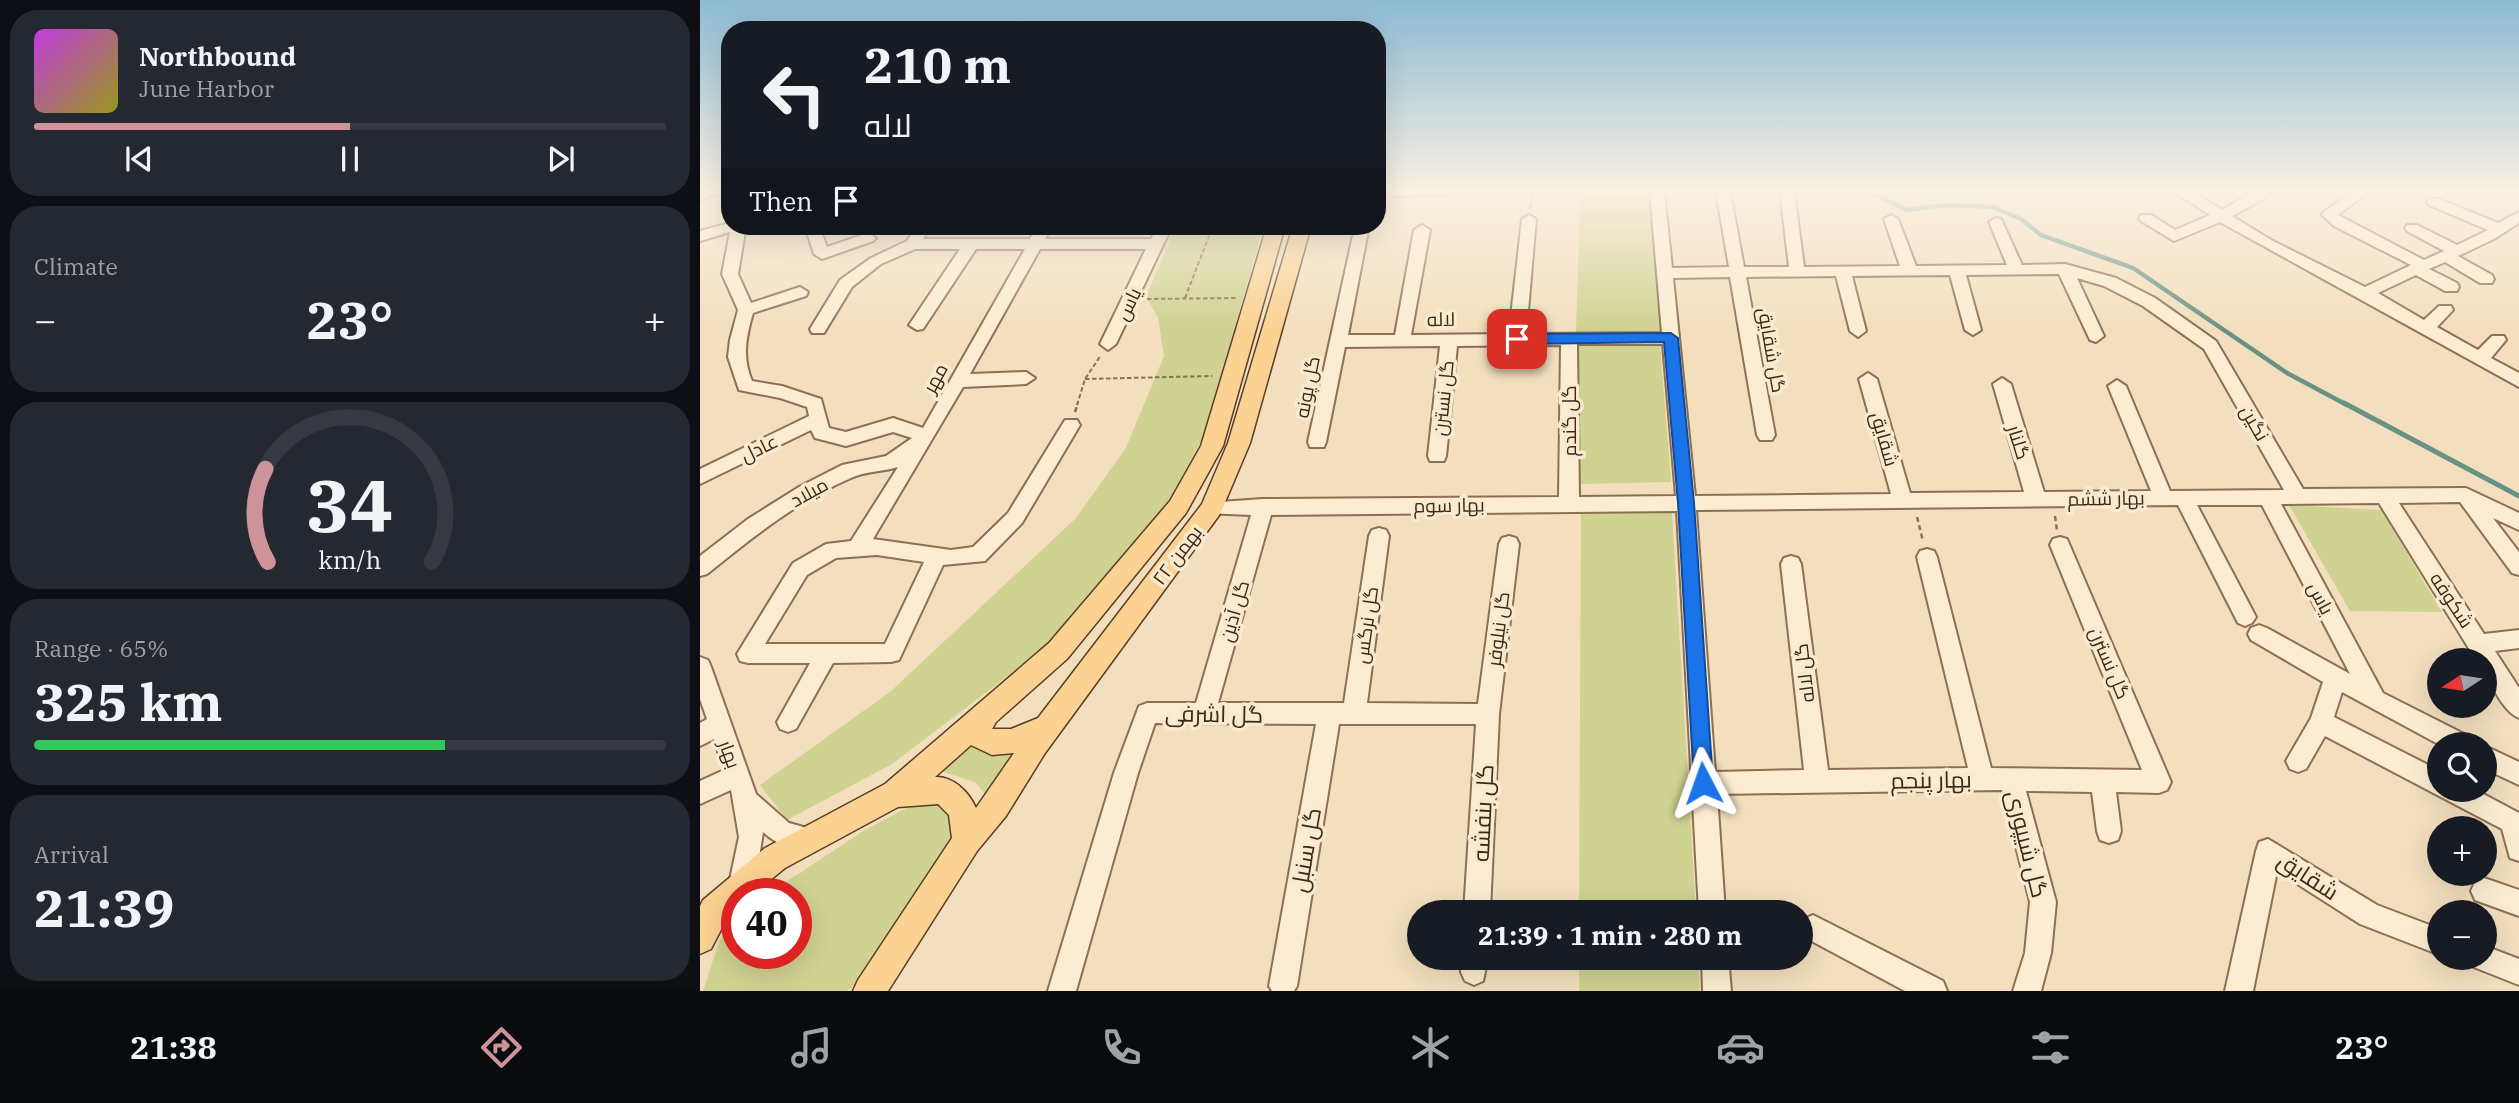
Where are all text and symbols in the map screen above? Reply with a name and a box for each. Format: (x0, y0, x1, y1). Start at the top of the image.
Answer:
text: 210 m (864, 33, 1011, 96)
text: Northbound (139, 39, 296, 73)
icon: left (749, 49, 840, 140)
text: June Harbor (139, 73, 274, 103)
text: لاله (864, 104, 912, 146)
icon: previous (120, 140, 158, 178)
icon: pause (331, 140, 369, 178)
icon: next (542, 140, 580, 178)
icon: arrive (827, 182, 865, 220)
text: Then (749, 184, 813, 218)
text: Climate (34, 251, 118, 281)
street label: یاس (1110, 284, 1146, 324)
text: 23° (307, 286, 393, 353)
text: − (34, 295, 57, 344)
text: + (643, 295, 666, 344)
street label: گل شقایق (1752, 306, 1791, 395)
street label: لاله (1427, 307, 1455, 331)
pin (1487, 309, 1547, 369)
icon: arrive (1498, 320, 1536, 358)
street label: گل پونه (1289, 354, 1326, 420)
street label: مهر (917, 359, 953, 398)
street label: گل نسترن (1427, 359, 1459, 437)
street label: گل گندم (1557, 386, 1583, 456)
street label: نگین (2235, 401, 2275, 445)
street label: شقایق (1865, 409, 1904, 469)
street label: گلنار (2002, 421, 2036, 462)
street label: عادل (736, 429, 782, 467)
text: 34 (306, 457, 394, 552)
street label: میلاد (786, 472, 832, 512)
street label: بهار ششم (2067, 485, 2145, 513)
street label: بهار سوم (1413, 492, 1485, 520)
street label: ۲۲ بهمن (1147, 521, 1207, 589)
text: km/h (318, 542, 382, 575)
street label: شکوفه (2425, 568, 2479, 632)
street label: گل آذین (1214, 577, 1254, 645)
street label: یاس (2302, 577, 2340, 619)
street label: گل نرگس (1349, 585, 1383, 665)
street label: گل نیلوفر (1481, 590, 1514, 669)
street label: گل نسترن (2084, 623, 2136, 703)
text: Range · 65% (34, 633, 168, 663)
street label: گل لاله (1788, 642, 1820, 704)
north arrow (2427, 648, 2497, 718)
map controls (2427, 648, 2497, 970)
text: 325 km (34, 668, 223, 735)
street label: گل اشرفی (1165, 697, 1263, 729)
button: search (2427, 732, 2497, 802)
street label: بهار (714, 736, 746, 771)
position arrow (1666, 746, 1740, 820)
street label: گل بنفشه (1464, 763, 1500, 862)
street label: بهار پنجم (1890, 763, 1972, 797)
street label: گل شیپوری (2000, 787, 2056, 900)
street label: گل سنبل (1283, 805, 1327, 895)
button: + (2427, 816, 2497, 886)
text: Arrival (34, 839, 109, 869)
street label: شقایق (2272, 844, 2345, 906)
text: 21:39 (34, 874, 175, 941)
speed limit sign: 40 (721, 878, 812, 969)
button: − (2427, 900, 2497, 970)
text: 21:39 · 1 min · 280 m (1478, 918, 1742, 952)
icon: directions (477, 1023, 526, 1072)
icon: music (787, 1023, 836, 1072)
icon: phone (1097, 1023, 1146, 1072)
icon: climate (1406, 1023, 1455, 1072)
icon: car (1716, 1023, 1765, 1072)
icon: filters (2026, 1023, 2075, 1072)
text: 21:38 (130, 1026, 217, 1068)
text: 23° (2335, 1026, 2389, 1068)

